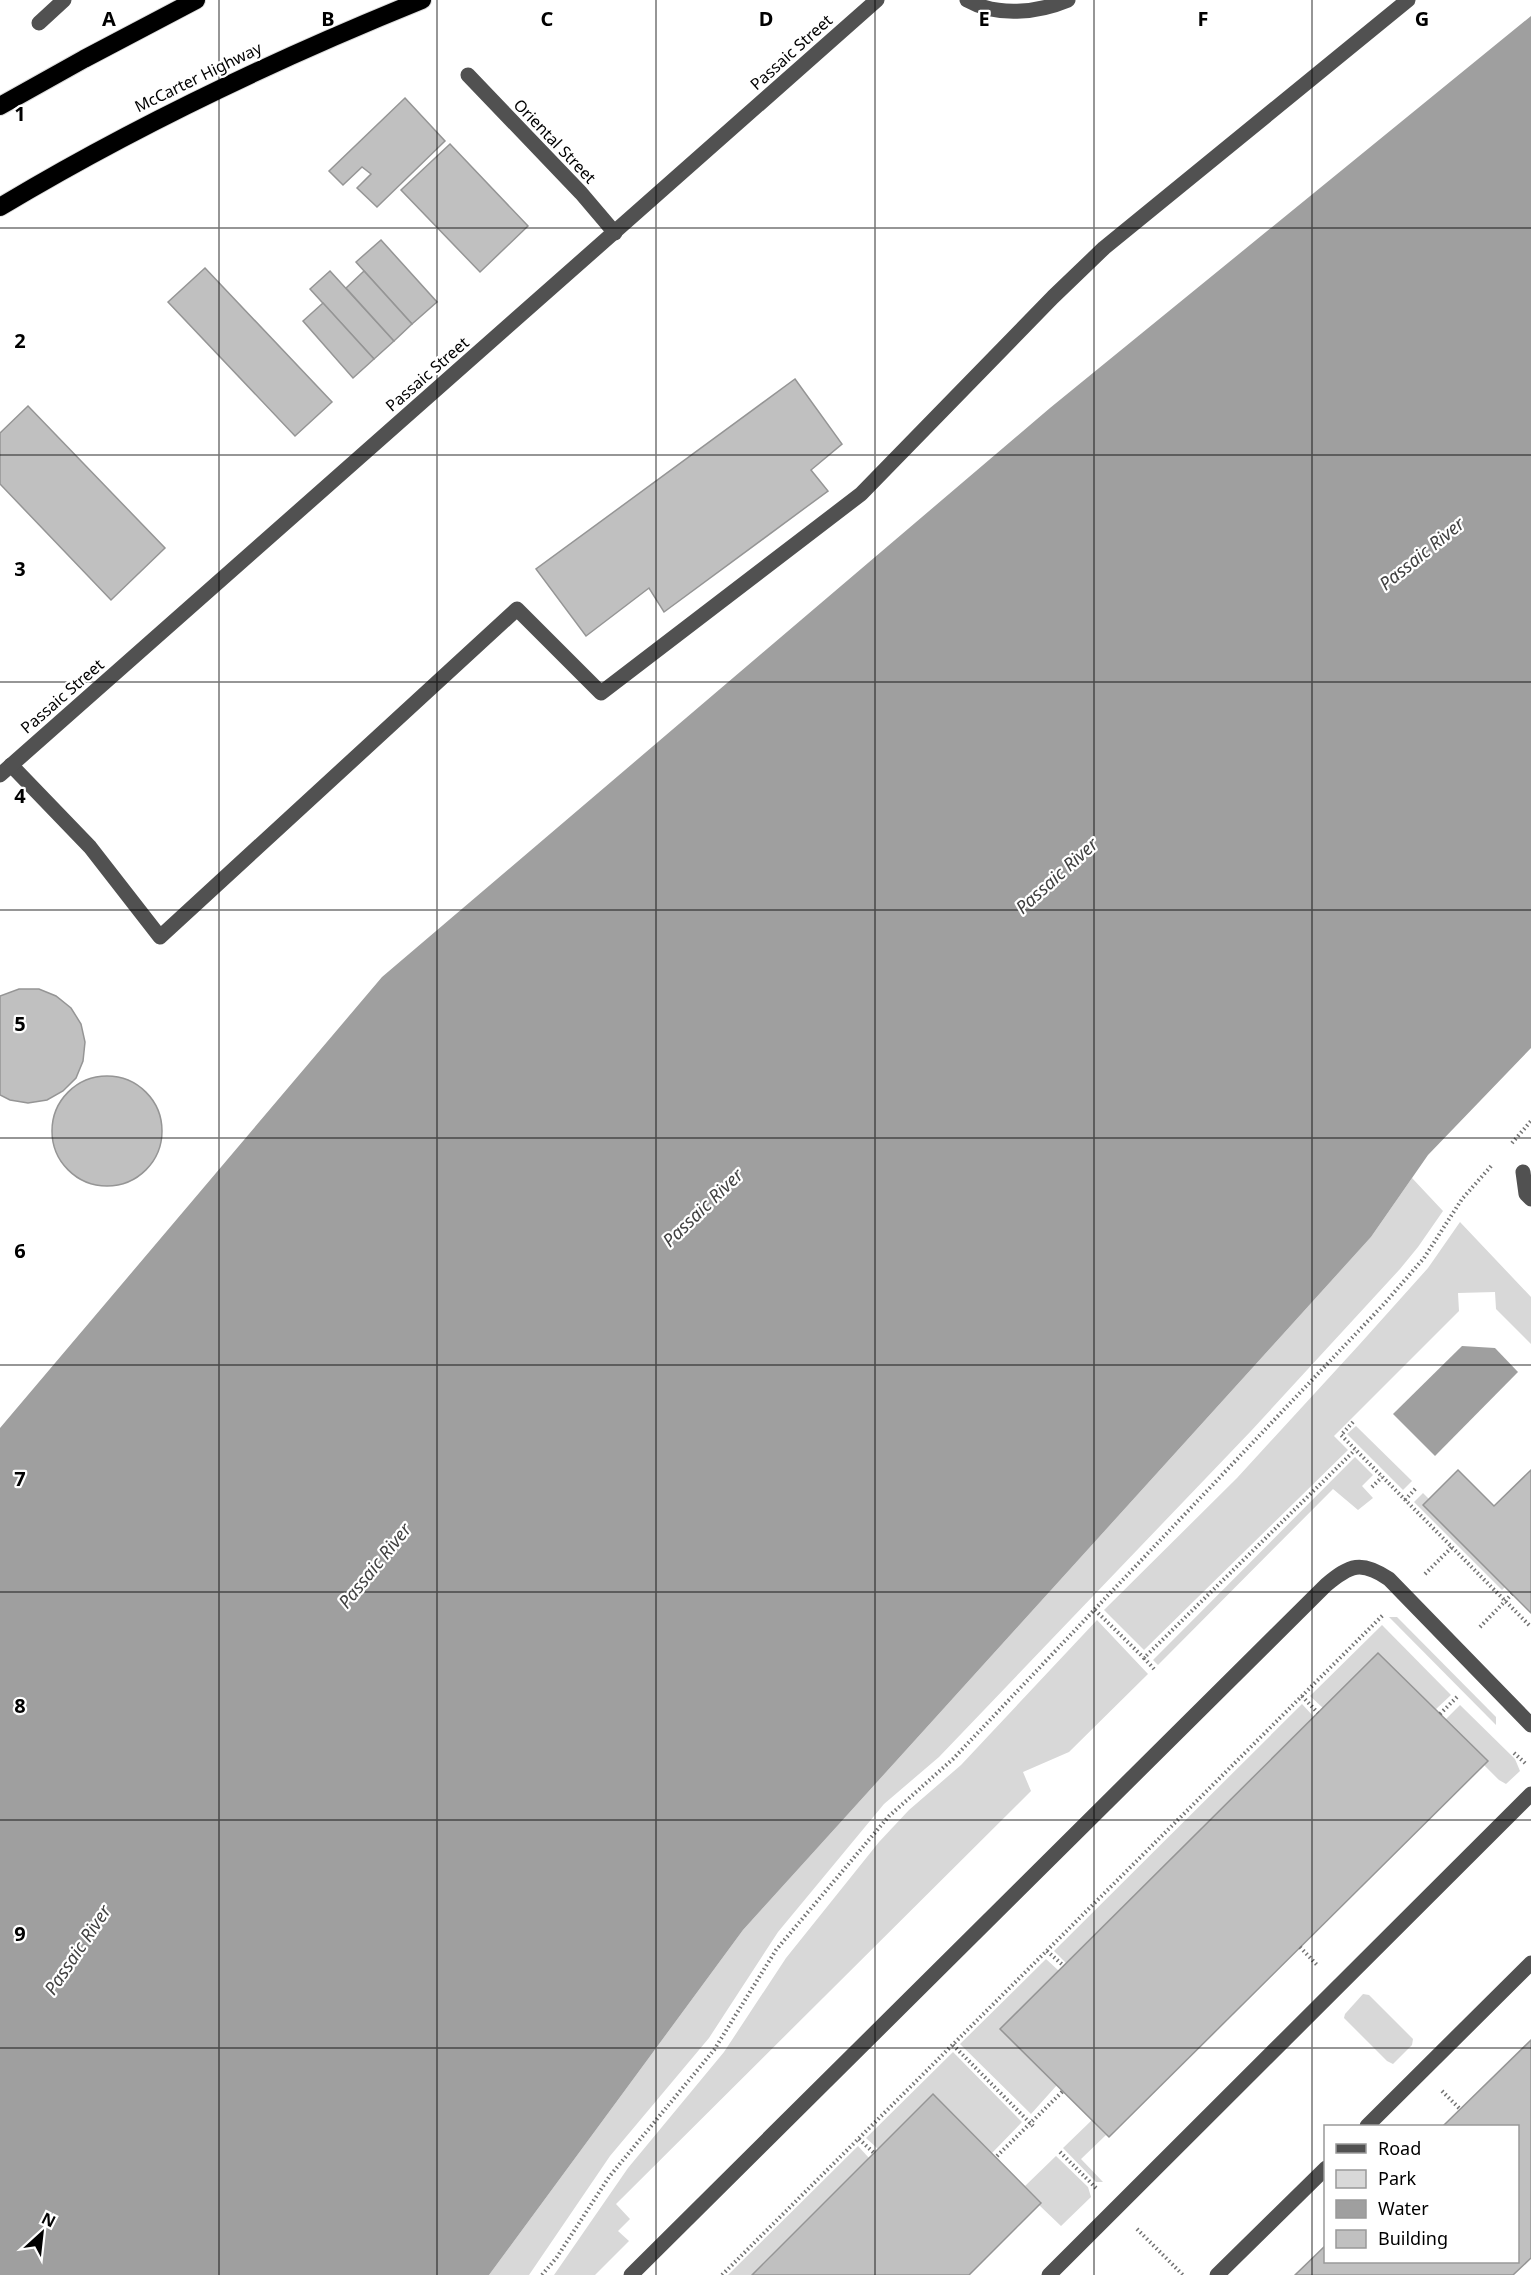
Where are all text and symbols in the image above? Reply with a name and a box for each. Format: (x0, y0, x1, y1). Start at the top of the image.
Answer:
text: A (102, 5, 116, 32)
text: B (321, 5, 335, 32)
text: C (541, 5, 554, 32)
text: D (759, 5, 773, 32)
text: E (978, 5, 990, 32)
text: F (1198, 5, 1208, 32)
text: G (1415, 5, 1429, 32)
street label: Passaic Street (745, 9, 837, 95)
street label: McCarter Highway (131, 36, 266, 117)
street label: Oriental Street (509, 94, 601, 188)
text: 1 (14, 100, 26, 127)
text: 2 (14, 327, 26, 354)
street label: Passaic Street (381, 332, 473, 416)
water label: Passaic River (1374, 511, 1470, 595)
text: 3 (14, 555, 26, 582)
street label: Passaic Street (16, 654, 108, 738)
text: 4 (14, 782, 26, 809)
water label: Passaic River (1010, 831, 1103, 919)
text: 5 (14, 1010, 26, 1037)
water label: Passaic River (657, 1162, 748, 1252)
text: 6 (14, 1237, 26, 1264)
text: 7 (14, 1465, 26, 1492)
water label: Passaic River (332, 1517, 417, 1613)
text: 8 (14, 1692, 26, 1719)
water label: Passaic River (38, 1899, 116, 1999)
text: 9 (14, 1920, 26, 1947)
legend (1324, 2125, 1519, 2263)
text: Road (1378, 2136, 1421, 2160)
text: Park (1378, 2166, 1416, 2190)
text: Water (1378, 2196, 1429, 2220)
north arrow (12, 2203, 72, 2263)
text: N (38, 2207, 60, 2232)
text: Building (1378, 2226, 1448, 2250)

